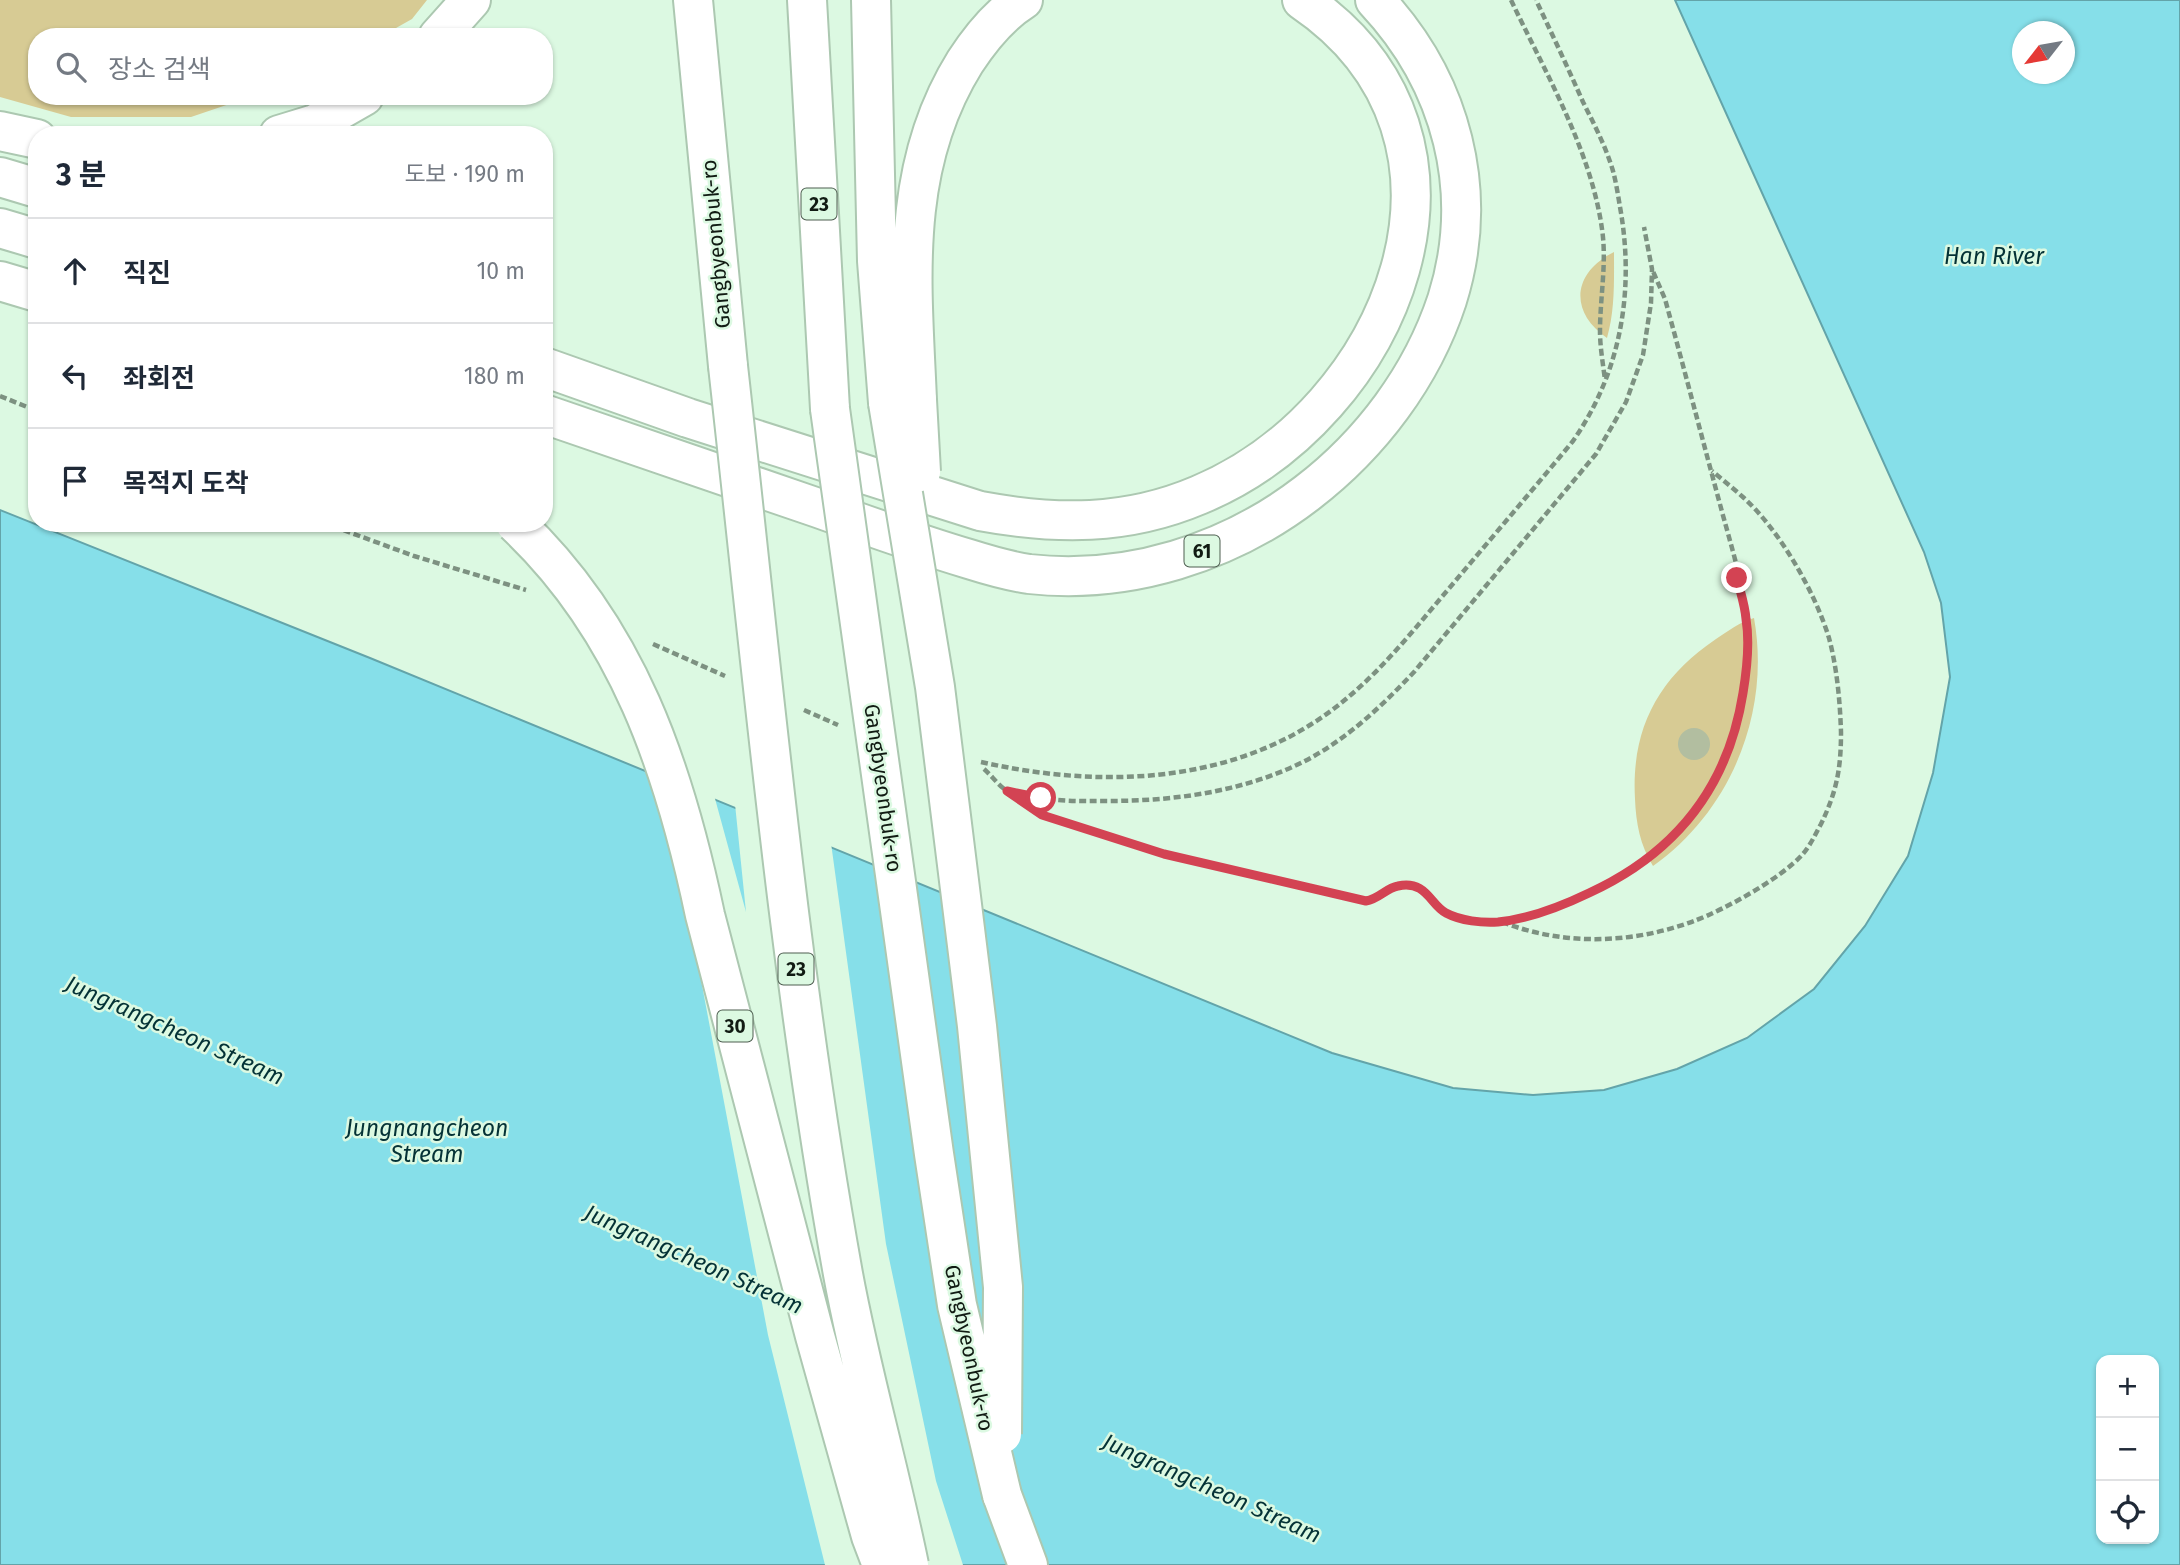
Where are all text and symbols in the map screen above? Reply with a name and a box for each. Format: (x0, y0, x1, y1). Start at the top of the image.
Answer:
north arrow (2012, 21, 2075, 84)
search box (28, 28, 553, 105)
icon: search (52, 48, 90, 86)
text: 장소 검색 (108, 54, 211, 85)
text: 3 분 (56, 157, 106, 193)
street label: Gangbyeonbuk-ro (696, 158, 736, 330)
text: 도보 · 190 m (404, 160, 525, 188)
road number: 23 (802, 188, 836, 220)
water label: Han River (1944, 242, 2045, 270)
icon: ahead (56, 252, 94, 290)
text: 10 m (476, 257, 525, 285)
text: 직진 (123, 258, 171, 289)
icon: left (56, 357, 94, 395)
text: 180 m (464, 362, 525, 390)
text: 좌회전 (123, 363, 195, 394)
icon: arrive (56, 462, 94, 500)
text: 목적지 도착 (123, 468, 249, 499)
road number: 61 (1184, 536, 1220, 566)
route end (1721, 562, 1752, 593)
street label: Gangbyeonbuk-ro (858, 702, 908, 874)
route start (1025, 782, 1056, 813)
road number: 23 (778, 953, 814, 984)
water label: Jungrangcheon Stream (60, 968, 289, 1091)
road number: 30 (718, 1010, 752, 1042)
water label: Jungnangcheon Stream (344, 1114, 508, 1168)
water label: Jungrangcheon Stream (579, 1197, 808, 1320)
street label: Gangbyeonbuk-ro (939, 1262, 999, 1434)
map controls (2096, 1355, 2159, 1544)
button: + (2096, 1355, 2159, 1418)
button: − (2096, 1418, 2159, 1481)
water label: Jungrangcheon Stream (1097, 1426, 1326, 1549)
button: locate (2096, 1481, 2159, 1544)

